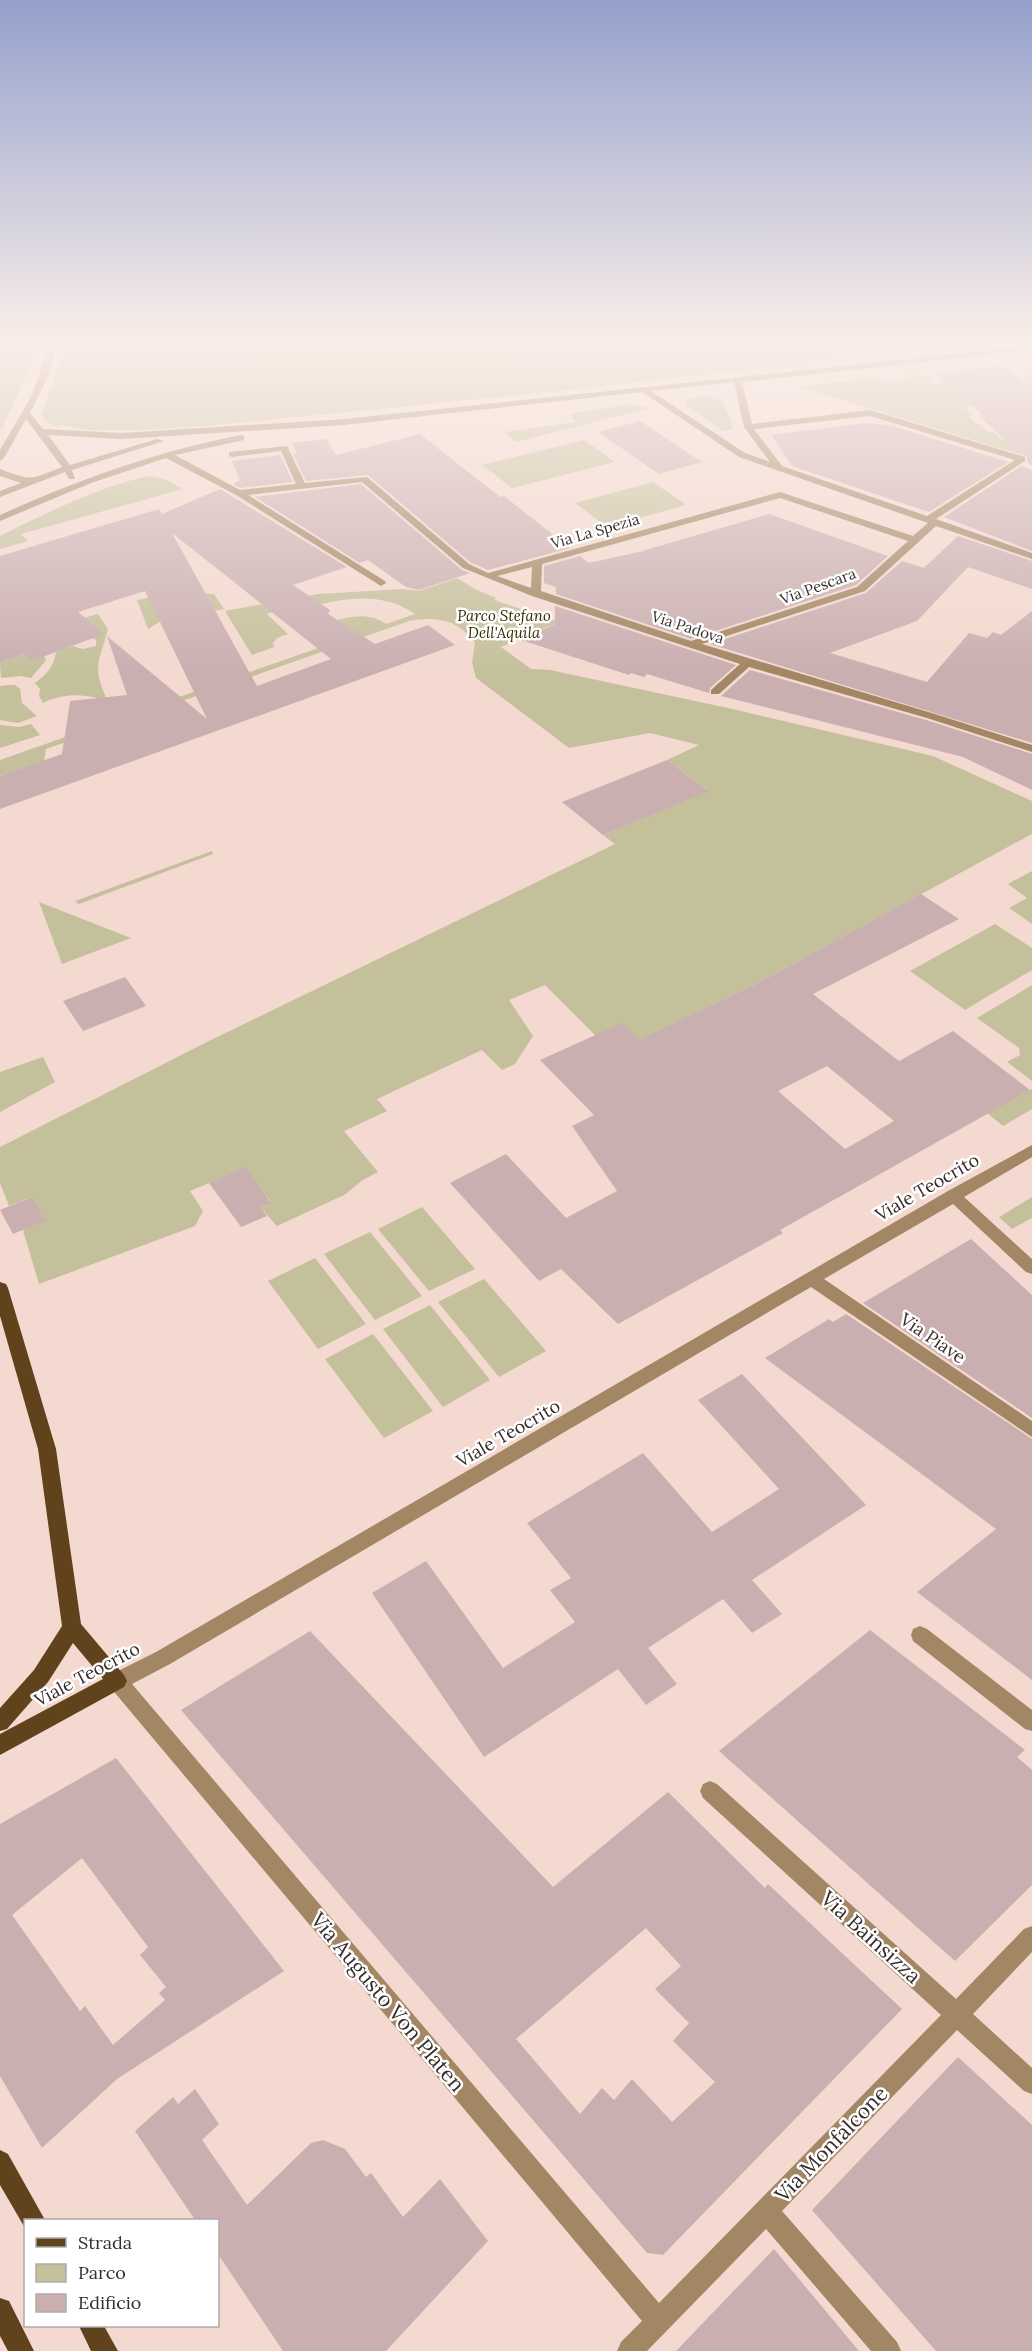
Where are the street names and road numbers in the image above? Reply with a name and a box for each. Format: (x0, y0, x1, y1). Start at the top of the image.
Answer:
street label: Via La Spezia (548, 509, 642, 553)
street label: Via Pescara (777, 563, 859, 609)
street label: Via Padova (648, 606, 727, 648)
street label: Viale Teocrito (870, 1148, 983, 1227)
street label: Via Piave (895, 1307, 970, 1368)
street label: Viale Teocrito (451, 1394, 564, 1473)
street label: Viale Teocrito (29, 1637, 144, 1712)
street label: Via Bainsizza (814, 1884, 927, 1989)
street label: Via Augusto Von Platen (304, 1906, 471, 2097)
street label: Via Monfalcone (768, 2080, 893, 2208)

